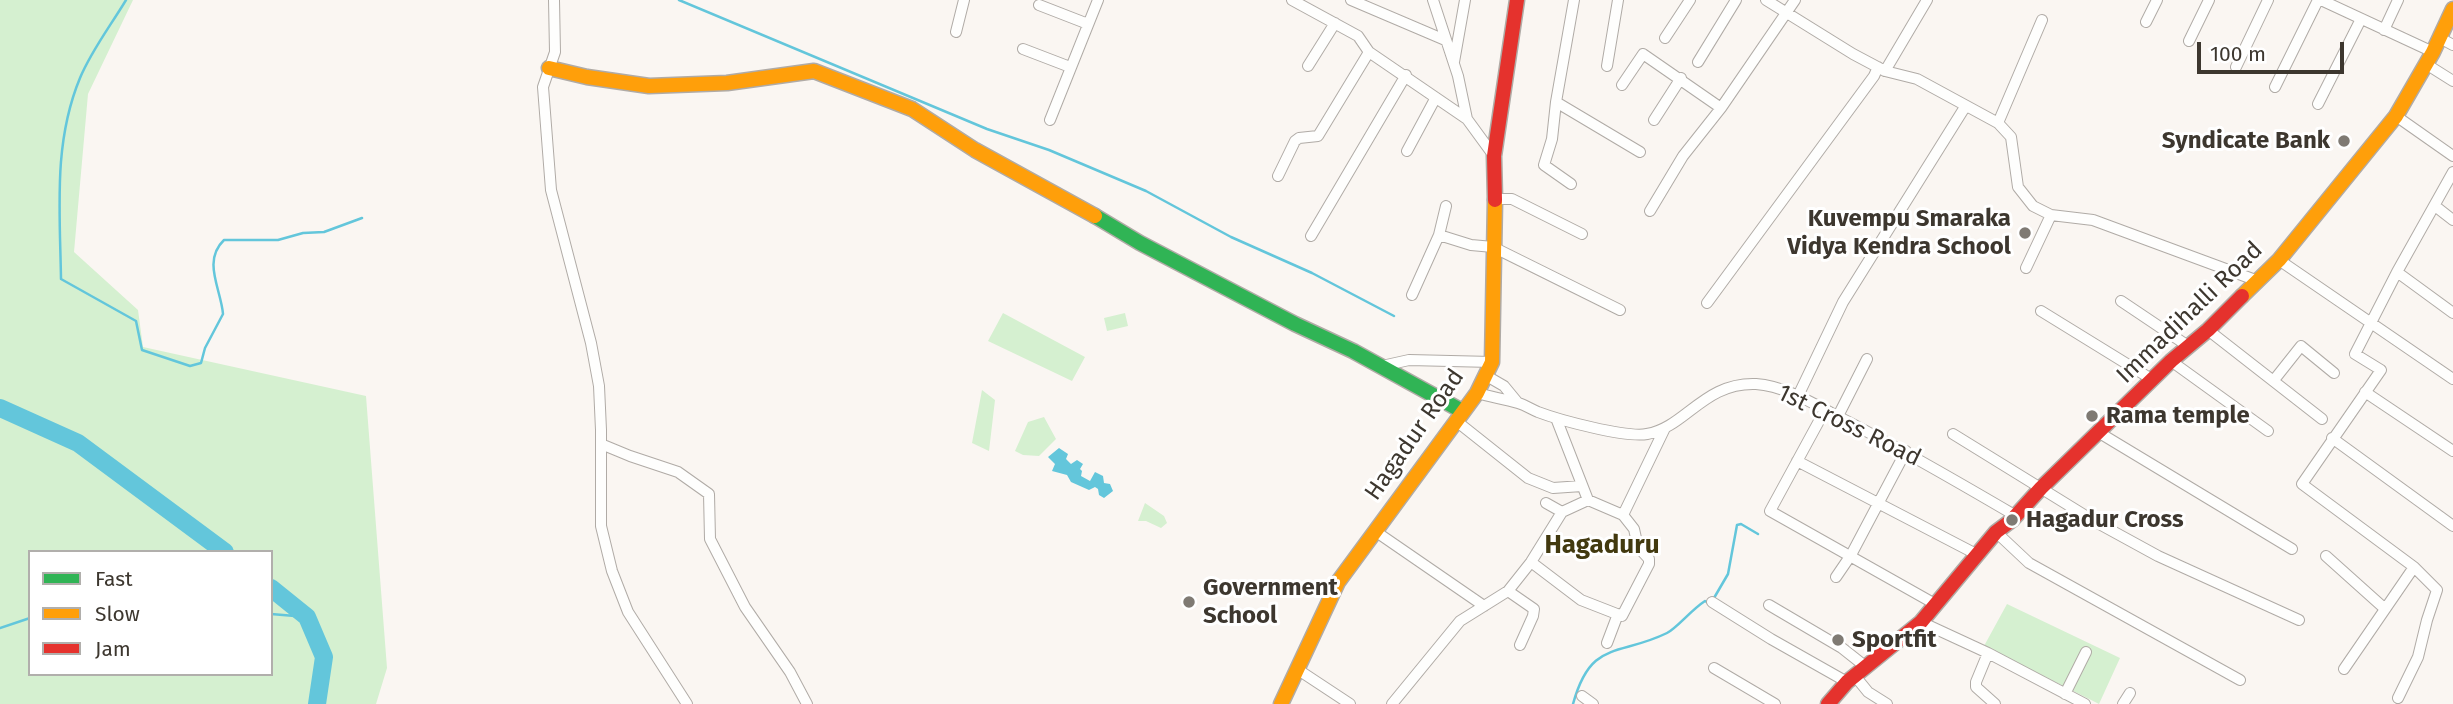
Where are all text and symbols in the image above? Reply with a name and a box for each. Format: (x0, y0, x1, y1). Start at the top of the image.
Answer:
scale bar (2201, 28, 2348, 72)
text: 100 m (2210, 41, 2266, 67)
place label: Syndicate Bank (2162, 127, 2330, 155)
marker: Syndicate Bank (2336, 133, 2352, 149)
place label: Kuvempu Smaraka Vidya Kendra School (1787, 205, 2011, 261)
marker: Kuvempu Smaraka Vidya Kendra School (2017, 225, 2033, 241)
street label: Immadihalli Road (2111, 236, 2269, 390)
street label: Hagadur Road (1359, 364, 1471, 506)
street label: 1st Cross Road (1773, 379, 1925, 473)
place label: Rama temple (2106, 402, 2250, 430)
marker: Rama temple (2084, 408, 2100, 424)
place label: Hagadur Cross (2026, 506, 2184, 534)
marker: Hagadur Cross (2004, 512, 2020, 528)
district label: Hagaduru (1544, 530, 1660, 562)
legend (28, 550, 273, 676)
text: Fast (95, 566, 133, 592)
place label: Government School (1203, 574, 1338, 630)
marker: Government School (1181, 594, 1197, 610)
text: Slow (95, 601, 140, 627)
place label: Sportfit (1852, 626, 1937, 654)
marker: Sportfit (1830, 632, 1846, 648)
text: Jam (95, 636, 131, 662)

